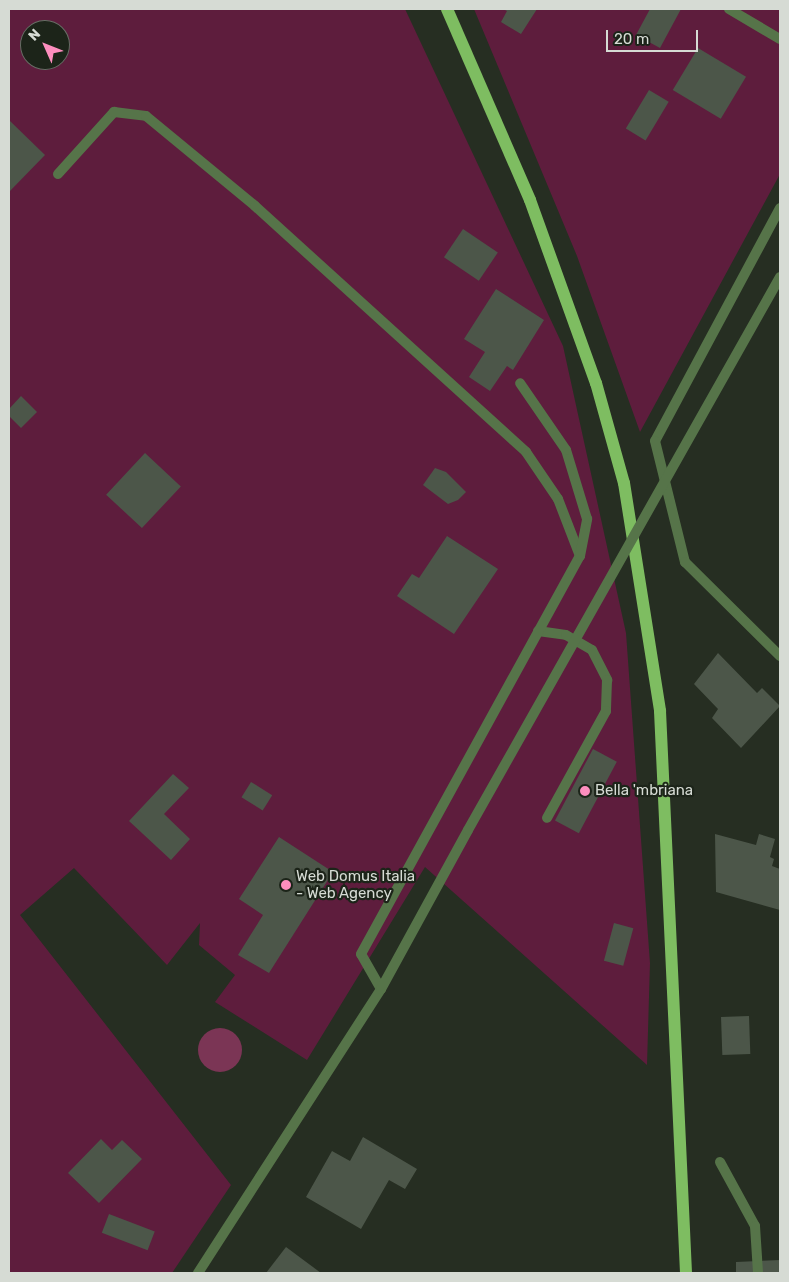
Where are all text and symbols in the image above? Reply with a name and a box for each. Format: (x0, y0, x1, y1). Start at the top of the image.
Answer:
north arrow (20, 20, 70, 70)
scale bar (609, 20, 702, 52)
text: N (25, 25, 44, 44)
text: 20 m (614, 30, 649, 48)
place label: Bella 'mbriana (595, 782, 693, 800)
marker: Bella 'mbriana (579, 785, 591, 797)
place label: Web Domus Italia - Web Agency (296, 867, 415, 902)
marker: Web Domus Italia - Web Agency (280, 879, 292, 891)

